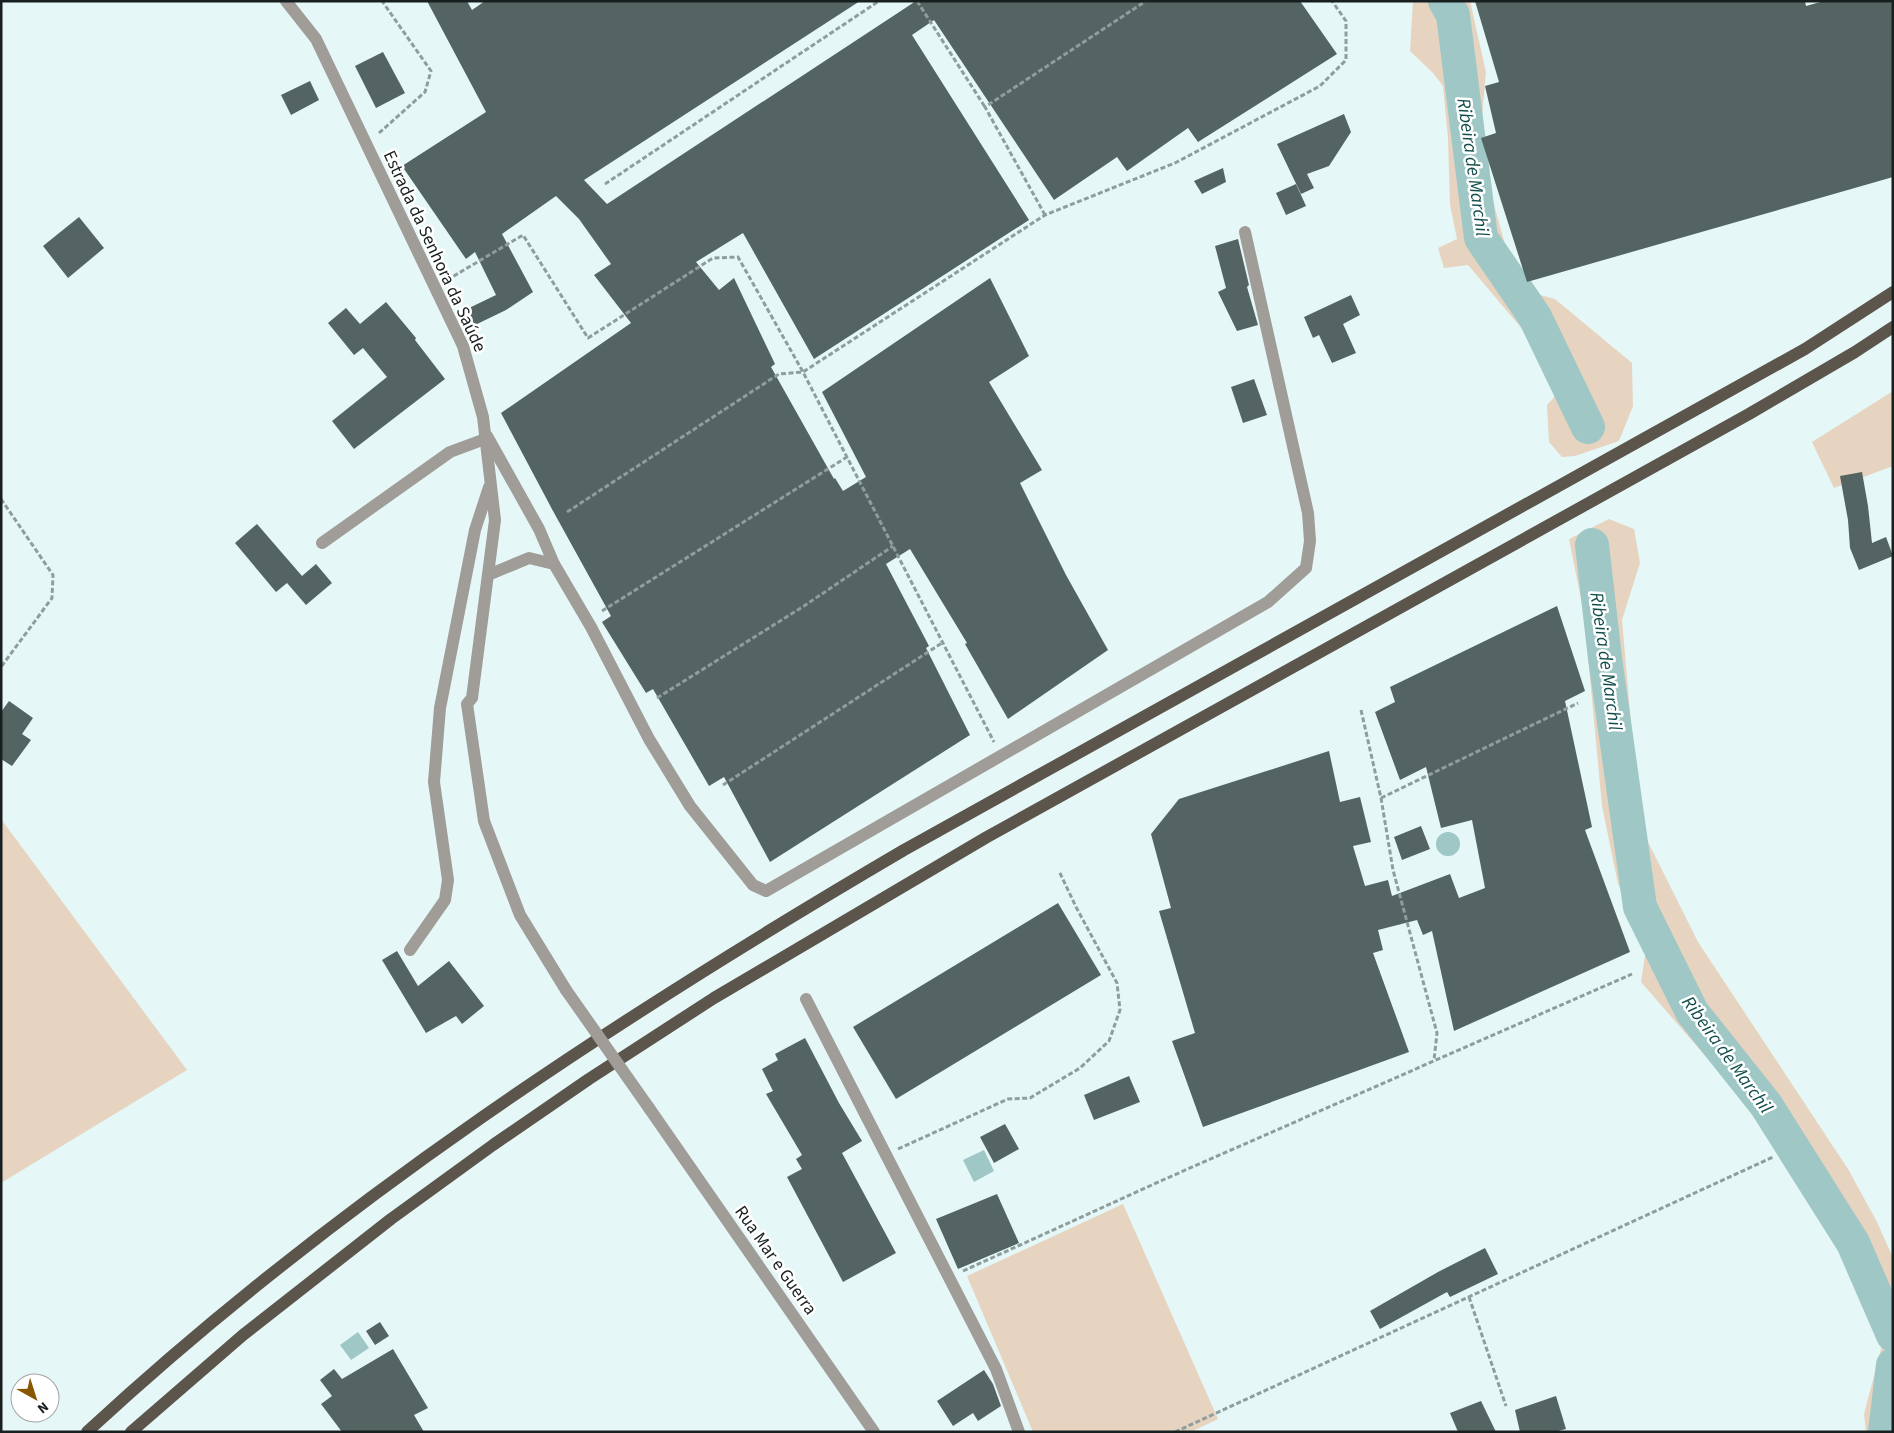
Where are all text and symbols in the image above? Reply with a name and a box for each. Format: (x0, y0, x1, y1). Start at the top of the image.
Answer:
water label: Ribeira de Marchil (1449, 96, 1496, 238)
street label: Estrada da Senhora da Saúde (377, 146, 492, 356)
water label: Ribeira de Marchil (1582, 590, 1629, 732)
water label: Ribeira de Marchil (1675, 990, 1779, 1119)
street label: Rua Mar e Guerra (729, 1201, 823, 1320)
north arrow (10, 1373, 60, 1423)
text: N (33, 1397, 52, 1418)

